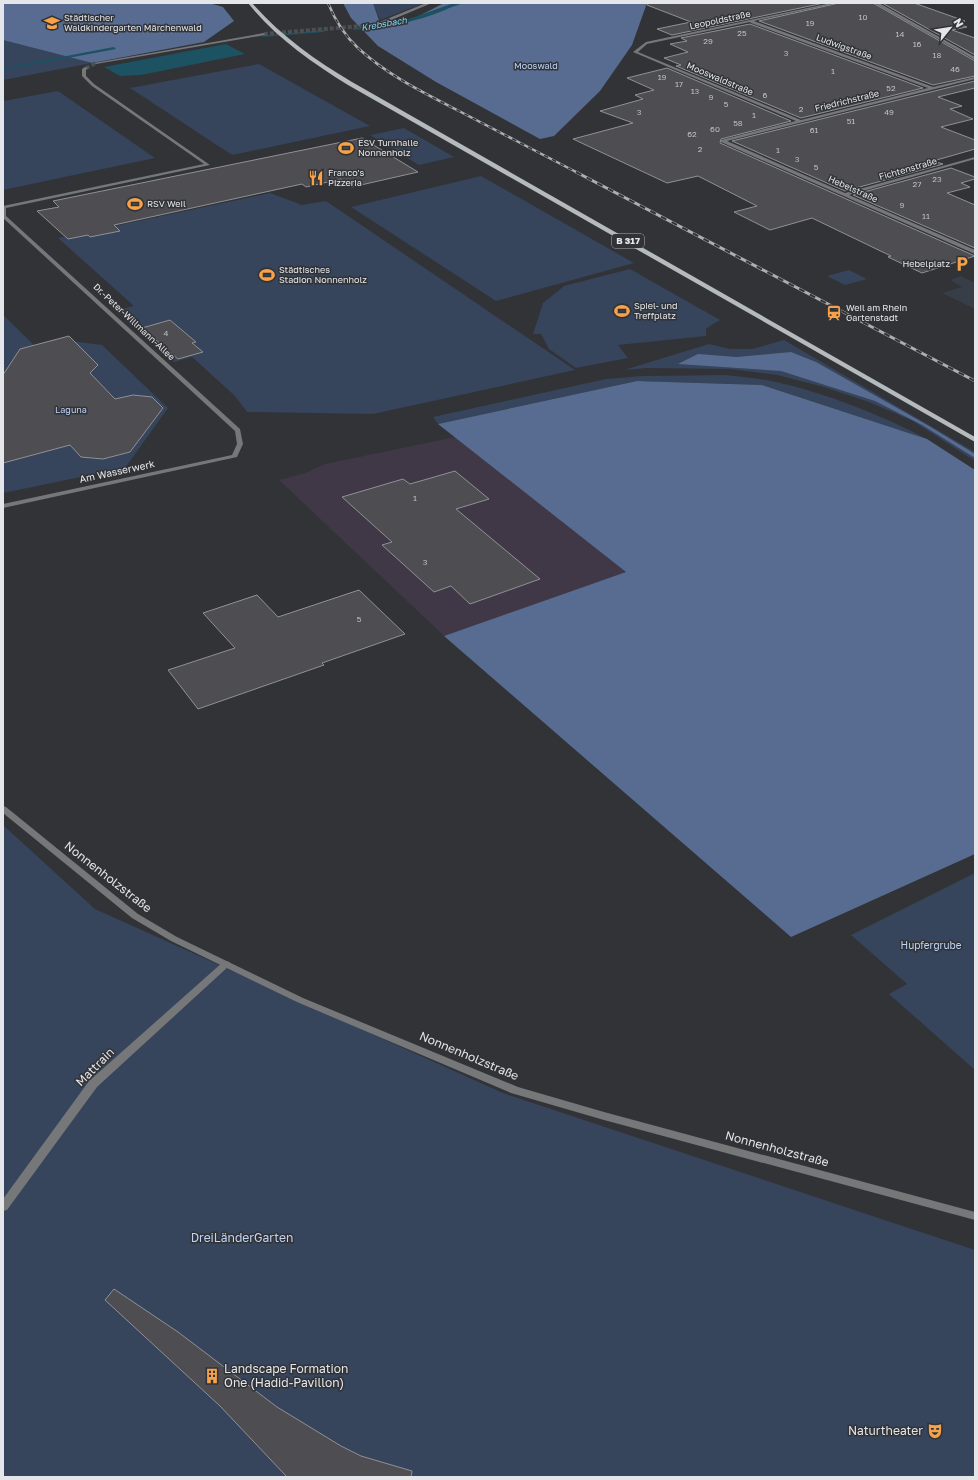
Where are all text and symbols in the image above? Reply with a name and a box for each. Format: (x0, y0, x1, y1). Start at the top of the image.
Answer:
street label: Leopoldstraße (688, 8, 751, 31)
north arrow (930, 8, 970, 48)
place label: Städtischer Waldkindergarten Märchenwald (64, 12, 202, 33)
house number: 10 (859, 12, 867, 22)
school or university icon: Städtischer Waldkindergarten Märchenwald (43, 14, 61, 32)
water label: Krebsbach (360, 14, 408, 33)
text: N (951, 16, 967, 30)
house number: 19 (806, 18, 815, 28)
house number: 25 (737, 28, 747, 38)
house number: 14 (896, 29, 904, 39)
street label: Ludwigstraße (815, 31, 874, 62)
house number: 29 (703, 36, 713, 46)
house number: 16 (913, 39, 922, 49)
house number: 3 (784, 48, 789, 58)
house number: 18 (933, 50, 941, 60)
park label: Mooswald (514, 60, 558, 71)
street label: Mooswaldstraße (685, 60, 755, 98)
house number: 46 (950, 64, 960, 74)
house number: 1 (831, 66, 835, 76)
house number: 19 (658, 72, 667, 82)
house number: 17 (675, 79, 683, 89)
house number: 52 (886, 83, 896, 93)
house number: 13 (691, 86, 700, 96)
street label: Friedrichstraße (814, 87, 880, 114)
house number: 6 (763, 90, 768, 100)
house number: 9 (709, 92, 714, 102)
house number: 5 (724, 99, 729, 109)
house number: 2 (799, 104, 804, 114)
house number: 3 (637, 107, 642, 117)
house number: 49 (884, 107, 894, 117)
house number: 1 (752, 110, 756, 120)
house number: 51 (847, 116, 855, 126)
house number: 58 (733, 118, 743, 128)
house number: 60 (710, 124, 720, 134)
house number: 61 (810, 125, 818, 135)
house number: 62 (687, 129, 697, 139)
place label: ESV Turnhalle Nonnenholz (358, 137, 418, 158)
sports icon: ESV Turnhalle Nonnenholz (337, 139, 355, 157)
house number: 2 (698, 144, 703, 154)
house number: 1 (776, 145, 780, 155)
house number: 3 (795, 154, 800, 164)
street label: Fichtenstraße (878, 155, 938, 182)
house number: 5 (814, 162, 819, 172)
place label: Franco's Pizzeria (328, 167, 365, 188)
restaurant icon: Franco's Pizzeria (307, 169, 325, 187)
street label: Hebelstraße (827, 173, 880, 204)
house number: 23 (932, 174, 942, 184)
house number: 27 (913, 179, 921, 189)
sports icon: RSV Weil (126, 195, 144, 213)
place label: RSV Weil (147, 198, 186, 209)
house number: 9 (900, 200, 905, 210)
house number: 11 (922, 211, 930, 221)
road number: B 317 (612, 234, 644, 248)
parking icon: Hebelplatz (953, 255, 971, 273)
place label: Hebelplatz (903, 258, 950, 269)
place label: Städtisches Stadion Nonnenholz (279, 264, 367, 285)
sports icon: Städtisches Stadion Nonnenholz (258, 266, 276, 284)
street label: Dr.-Peter-Willmann-Allee (91, 281, 177, 362)
place label: Spiel- und Treffplatz (634, 300, 678, 321)
sports icon: Spiel- und Treffplatz (613, 302, 631, 320)
place label: Weil am Rhein Gartenstadt (846, 302, 907, 323)
station icon: Weil am Rhein Gartenstadt (825, 304, 843, 322)
house number: 4 (164, 328, 169, 338)
park label: Laguna (55, 404, 87, 415)
street label: Am Wasserwerk (78, 457, 156, 485)
house number: 1 (413, 493, 417, 503)
house number: 3 (423, 557, 428, 567)
house number: 5 (357, 614, 362, 624)
street label: Nonnenholzstraße (62, 838, 155, 915)
park label: Hupfergrube (901, 939, 962, 951)
street label: Nonnenholzstraße (417, 1028, 521, 1083)
street label: Mattrain (72, 1044, 117, 1089)
street label: Nonnenholzstraße (724, 1127, 831, 1170)
park label: DreiLänderGarten (191, 1230, 293, 1245)
place label: Landscape Formation One (Hadid-Pavillon) (224, 1361, 348, 1390)
building icon: Landscape Formation One (Hadid-Pavillon) (203, 1367, 221, 1385)
theatre icon: Naturtheater (926, 1422, 944, 1440)
place label: Naturtheater (848, 1423, 923, 1438)

